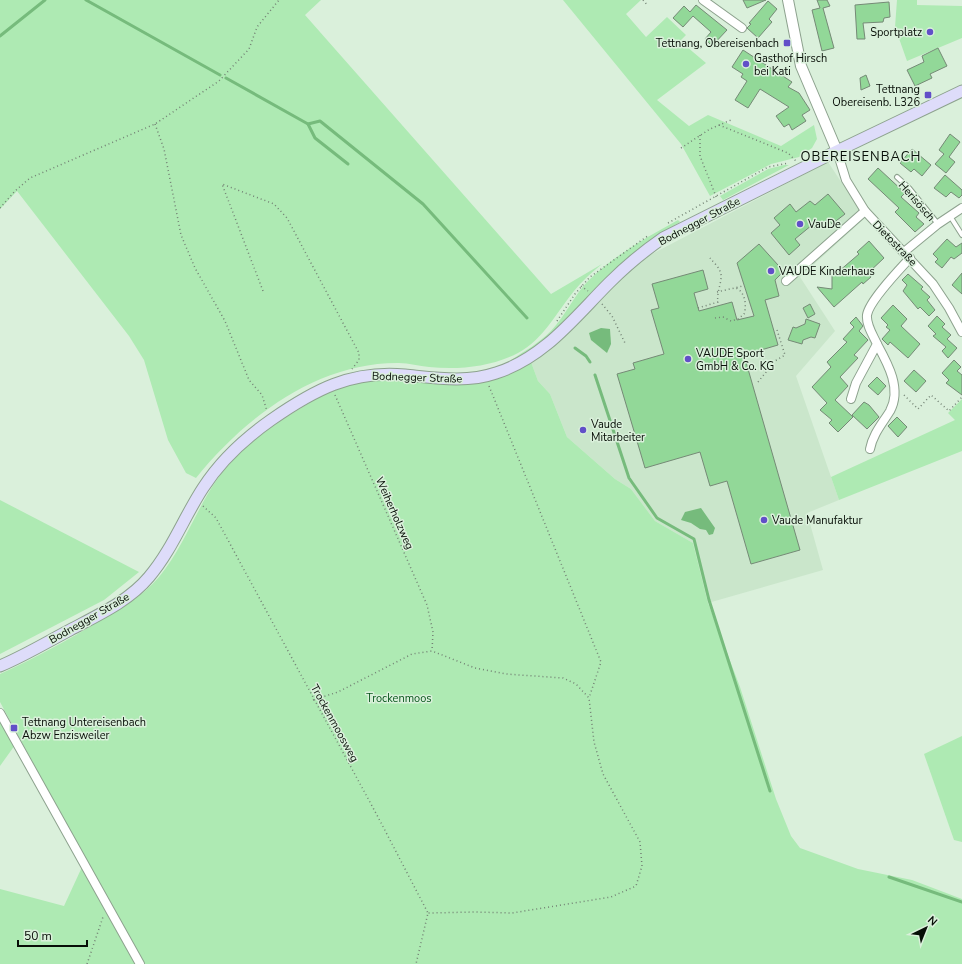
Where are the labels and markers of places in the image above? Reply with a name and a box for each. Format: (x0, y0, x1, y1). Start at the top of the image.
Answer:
place label: Sportplatz (870, 25, 922, 40)
marker: Sportplatz (925, 27, 935, 37)
place label: Tettnang, Obereisenbach (656, 36, 779, 51)
marker: Tettnang, Obereisenbach (782, 38, 792, 48)
place label: Gasthof Hirsch bei Kati (754, 51, 827, 79)
marker: Gasthof Hirsch bei Kati (741, 59, 751, 69)
place label: Tettnang Obereisenb. L326 (832, 82, 920, 110)
marker: Tettnang Obereisenb. L326 (923, 90, 933, 100)
place label: VauDe (807, 217, 841, 232)
marker: VauDe (795, 219, 805, 229)
place label: VAUDE Kinderhaus (778, 264, 875, 279)
marker: VAUDE Kinderhaus (766, 266, 776, 276)
place label: VAUDE Sport GmbH & Co. KG (695, 346, 774, 374)
marker: VAUDE Sport GmbH & Co. KG (683, 354, 693, 364)
place label: Vaude Mitarbeiter (590, 417, 645, 445)
marker: Vaude Mitarbeiter (578, 425, 588, 435)
place label: Vaude Manufaktur (771, 513, 863, 528)
marker: Vaude Manufaktur (759, 515, 769, 525)
place label: Tettnang Untereisenbach Abzw Enzisweiler (22, 715, 146, 743)
marker: Tettnang Untereisenbach Abzw Enzisweiler (9, 723, 19, 733)

